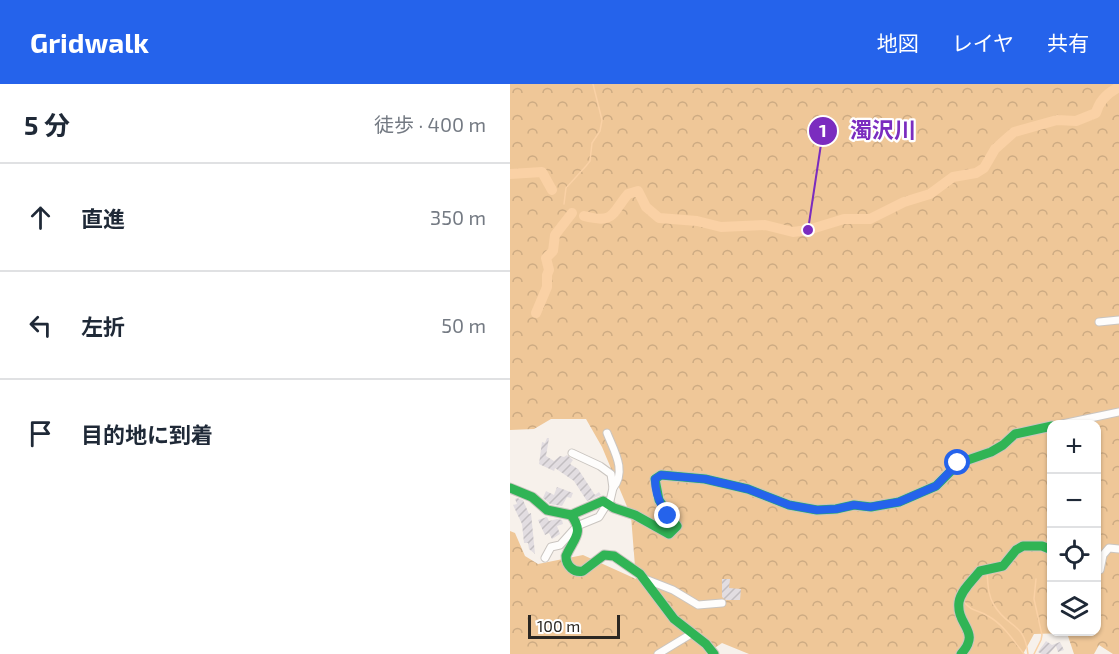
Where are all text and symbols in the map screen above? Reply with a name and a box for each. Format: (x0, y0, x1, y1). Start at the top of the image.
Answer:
text: Gridwalk (30, 25, 149, 59)
text: 地図 (877, 30, 919, 55)
text: レイヤ (952, 30, 1014, 55)
text: 共有 (1047, 30, 1089, 55)
text: 5 分 (24, 109, 70, 140)
callout: 濁沢川 (808, 111, 928, 151)
text: 徒歩 · 400 m (374, 112, 486, 136)
text: 濁沢川 (850, 116, 916, 142)
text: 1 (819, 119, 827, 141)
icon: ahead (24, 201, 57, 234)
text: 直進 (81, 205, 125, 231)
text: 350 m (430, 205, 486, 229)
icon: left (24, 309, 57, 342)
text: 左折 (81, 313, 125, 339)
text: 50 m (441, 313, 486, 337)
icon: arrive (24, 417, 57, 450)
map controls (1047, 420, 1101, 636)
button: + (1047, 420, 1101, 474)
text: 目的地に到着 (81, 421, 213, 447)
route start (944, 449, 970, 475)
button: − (1047, 474, 1101, 528)
route end (654, 502, 680, 528)
button: locate (1047, 528, 1101, 582)
button: layers (1047, 582, 1101, 636)
scale bar (528, 612, 620, 640)
text: 100 m (537, 616, 580, 635)

